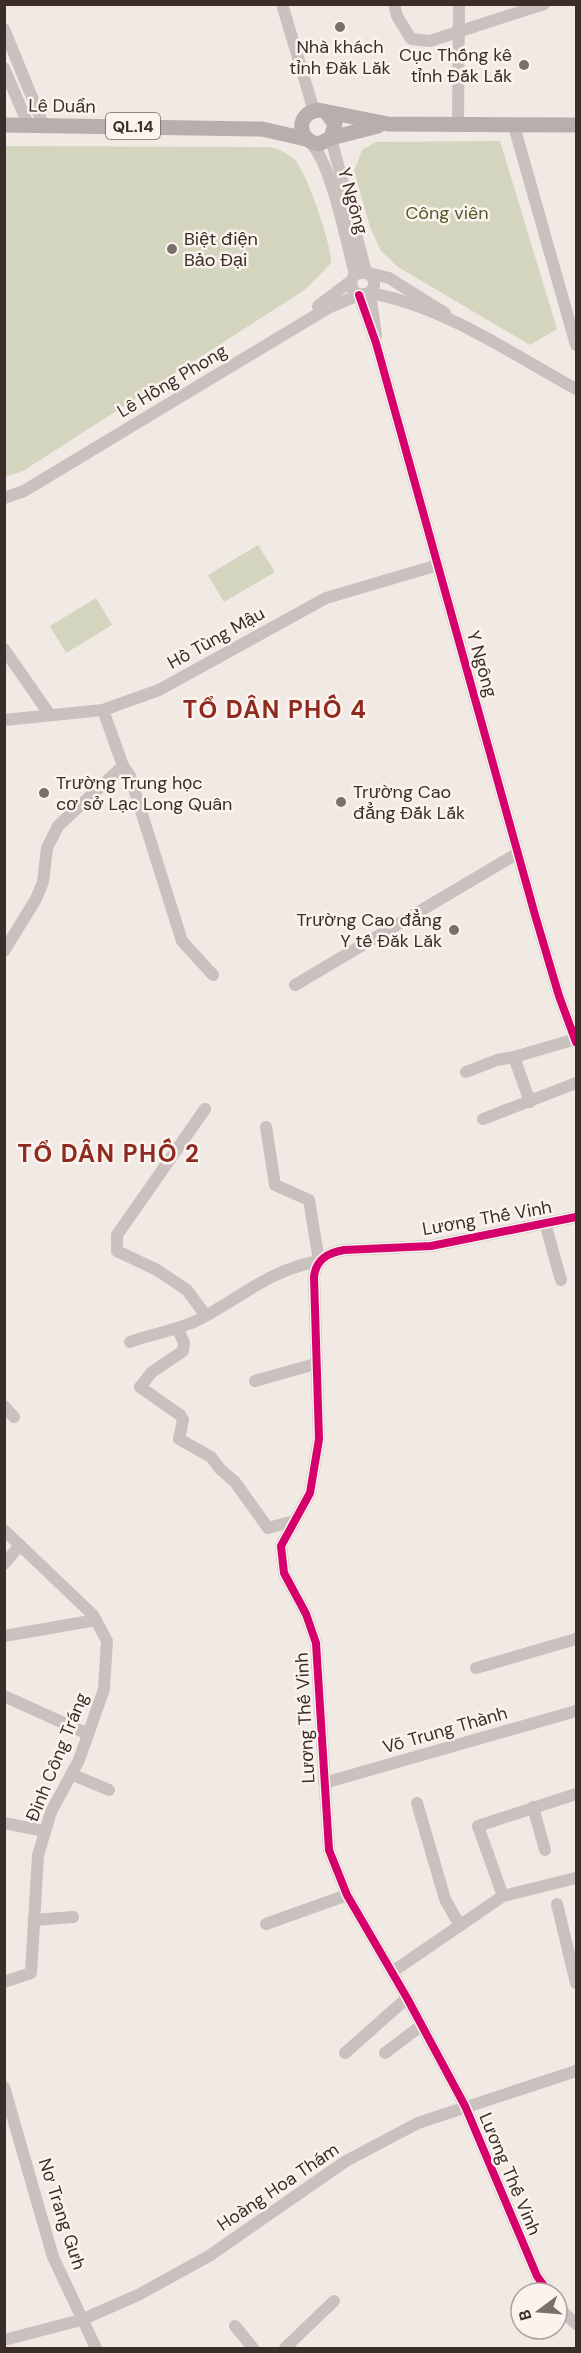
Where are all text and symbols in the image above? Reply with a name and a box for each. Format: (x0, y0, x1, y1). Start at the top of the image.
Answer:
marker: Nhà khách tỉnh Đăk Lăk (333, 20, 347, 34)
place label: Nhà khách tỉnh Đăk Lăk (289, 35, 391, 80)
place label: Cục Thống kê tỉnh Đắk Lắk (399, 43, 512, 88)
marker: Cục Thống kê tỉnh Đắk Lắk (517, 58, 531, 72)
street label: Lê Duẩn (28, 93, 96, 119)
road number: QL.14 (106, 113, 160, 139)
street label: Y Ngông (332, 165, 374, 237)
park label: Công viên (405, 201, 489, 225)
place label: Biệt điện Bảo Đại (184, 227, 258, 272)
marker: Biệt điện Bảo Đại (165, 242, 179, 256)
street label: Lê Hồng Phong (113, 339, 231, 423)
street label: Hồ Tùng Mậu (163, 601, 269, 675)
street label: Y Ngông (461, 628, 503, 700)
district label: TỔ DÂN PHỐ 4 (183, 693, 367, 725)
place label: Trường Trung học cơ sở Lạc Long Quân (56, 771, 232, 816)
place label: Trường Cao đẳng Đắk Lắk (353, 780, 465, 825)
marker: Trường Trung học cơ sở Lạc Long Quân (37, 786, 51, 800)
marker: Trường Cao đẳng Đắk Lắk (334, 795, 348, 809)
place label: Trường Cao đẳng Y tế Đăk Lăk (297, 908, 442, 953)
marker: Trường Cao đẳng Y tế Đăk Lăk (447, 923, 461, 937)
district label: TỔ DÂN PHỐ 2 (18, 1137, 200, 1169)
street label: Lương Thế Vinh (420, 1195, 554, 1241)
street label: Lương Thế Vinh (290, 1652, 320, 1784)
street label: Đinh Công Tráng (20, 1689, 94, 1825)
street label: Võ Trung Thành (380, 1701, 510, 1759)
street label: Lương Thế Vinh (473, 2109, 547, 2239)
street label: Hoàng Hoa Thám (213, 2137, 343, 2237)
street label: Nơ Trang Gưh (33, 2155, 91, 2273)
north arrow (509, 2281, 569, 2341)
text: B (514, 2307, 537, 2323)

